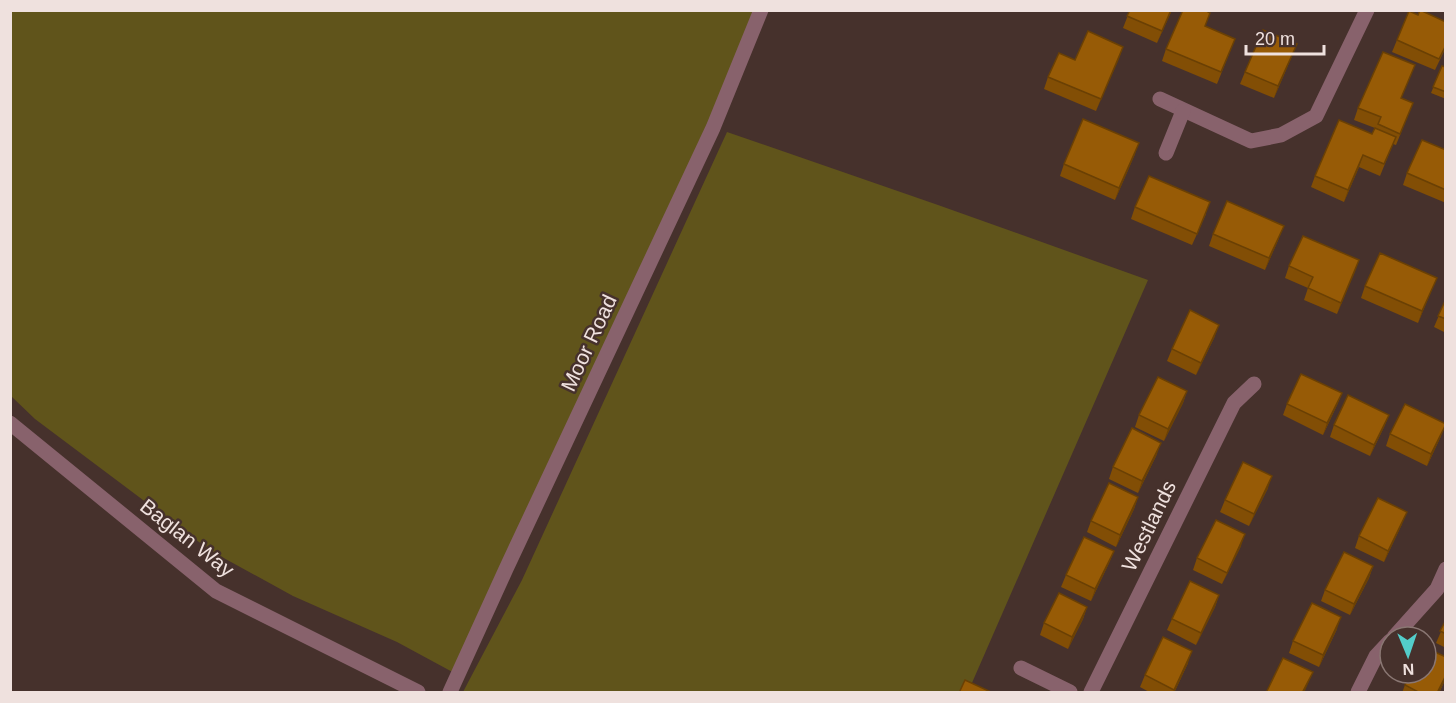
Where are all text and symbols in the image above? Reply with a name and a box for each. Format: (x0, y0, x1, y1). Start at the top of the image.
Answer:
scale bar (1246, 18, 1324, 56)
text: 20 m (1255, 29, 1295, 49)
street label: Moor Road (556, 291, 621, 395)
street label: Westlands (1117, 477, 1180, 575)
street label: Baglan Way (136, 494, 239, 582)
north arrow (1378, 625, 1438, 685)
text: N (1402, 661, 1415, 678)

